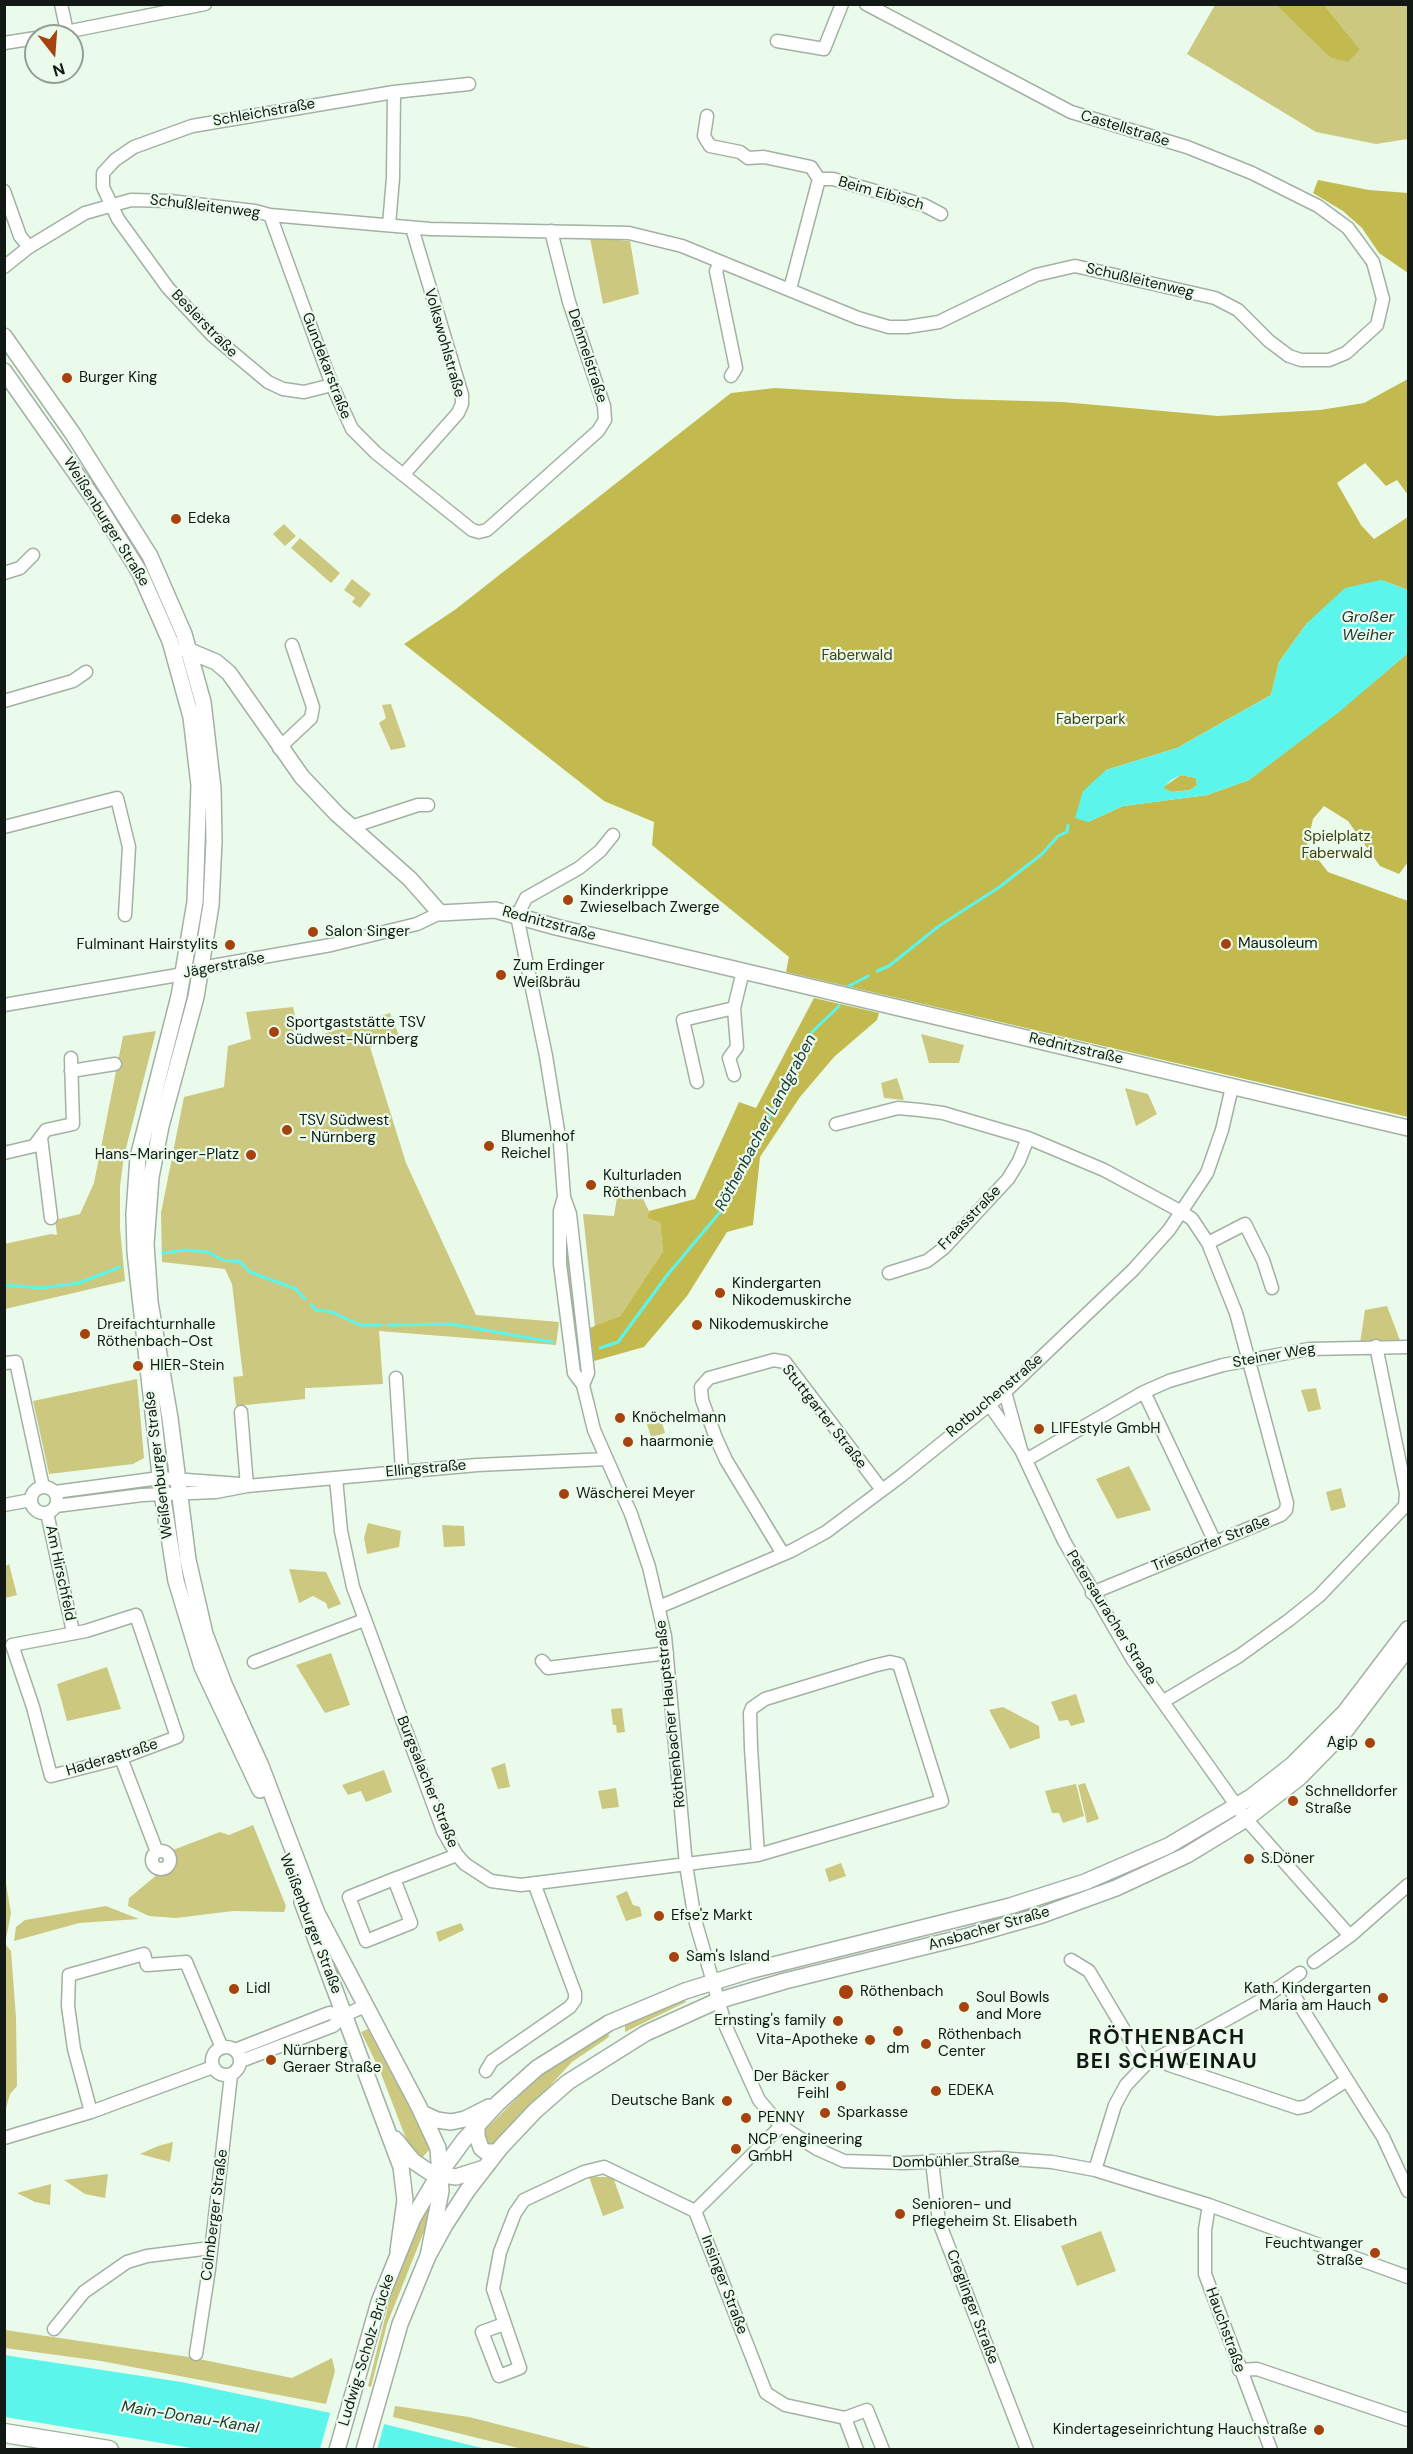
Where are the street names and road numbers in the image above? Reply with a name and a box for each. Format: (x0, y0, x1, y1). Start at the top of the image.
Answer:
street label: Schleichstraße (211, 95, 317, 131)
street label: Castellstraße (1078, 107, 1172, 151)
street label: Beim Eibisch (836, 173, 926, 215)
street label: Schußleitenweg (149, 191, 261, 223)
street label: Schußleitenweg (1084, 260, 1196, 302)
street label: Beslerstraße (167, 286, 241, 362)
street label: Volkswohlstraße (420, 286, 468, 400)
street label: Dehmelstraße (563, 307, 611, 405)
street label: Gundekarstraße (297, 310, 355, 422)
street label: Weißenburger Straße (59, 454, 153, 590)
street label: Rednitzstraße (500, 903, 598, 945)
street label: Jägerstraße (182, 949, 266, 983)
street label: Rednitzstraße (1027, 1029, 1125, 1069)
street label: Fraasstraße (935, 1182, 1005, 1254)
street label: Steiner Weg (1231, 1340, 1317, 1372)
street label: Rotbuchenstraße (943, 1350, 1047, 1442)
street label: Stuttgarter Straße (778, 1361, 870, 1473)
street label: Weißenburger Straße (141, 1390, 177, 1540)
street label: Ellingstraße (385, 1457, 467, 1481)
street label: Triesdorfer Straße (1149, 1512, 1273, 1576)
street label: Am Hirschfeld (41, 1523, 79, 1623)
street label: Petersauracher Straße (1062, 1547, 1160, 1689)
street label: Röthenbacher Hauptstraße (652, 1619, 690, 1809)
street label: Burgsalacher Straße (392, 1714, 462, 1850)
street label: Haderastraße (64, 1736, 160, 1780)
street label: Weißenburger Straße (275, 1851, 345, 1997)
street label: Ansbacher Straße (926, 1903, 1052, 1955)
street label: Colmberger Straße (198, 2148, 232, 2282)
street label: Dombühler Straße (892, 2152, 1020, 2172)
street label: Insinger Straße (697, 2233, 751, 2337)
street label: Creglinger Straße (942, 2247, 1002, 2367)
street label: Ludwig-Scholz-Brücke (335, 2272, 399, 2428)
street label: Hauchstraße (1201, 2285, 1249, 2375)

